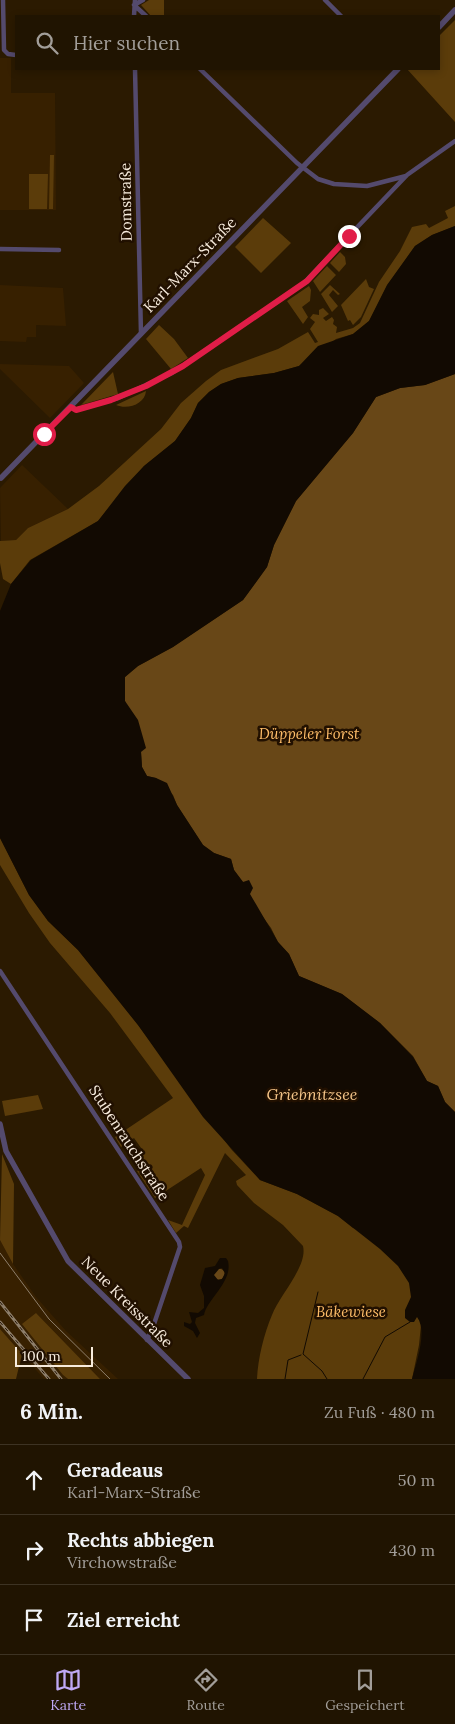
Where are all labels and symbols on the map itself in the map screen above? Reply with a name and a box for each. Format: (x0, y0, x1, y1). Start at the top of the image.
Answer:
street label: Domstraße (115, 163, 136, 241)
street label: Karl-Marx-Straße (139, 213, 240, 316)
route end (338, 225, 361, 248)
route start (33, 423, 56, 446)
park label: Düppeler Forst (259, 724, 360, 743)
street label: Stubenrauchstraße (85, 1081, 174, 1204)
water label: Griebnitzsee (267, 1084, 358, 1104)
street label: Neue Kreisstraße (78, 1252, 177, 1351)
park label: Bäkewiese (316, 1302, 386, 1321)
scale bar (15, 1344, 92, 1367)

